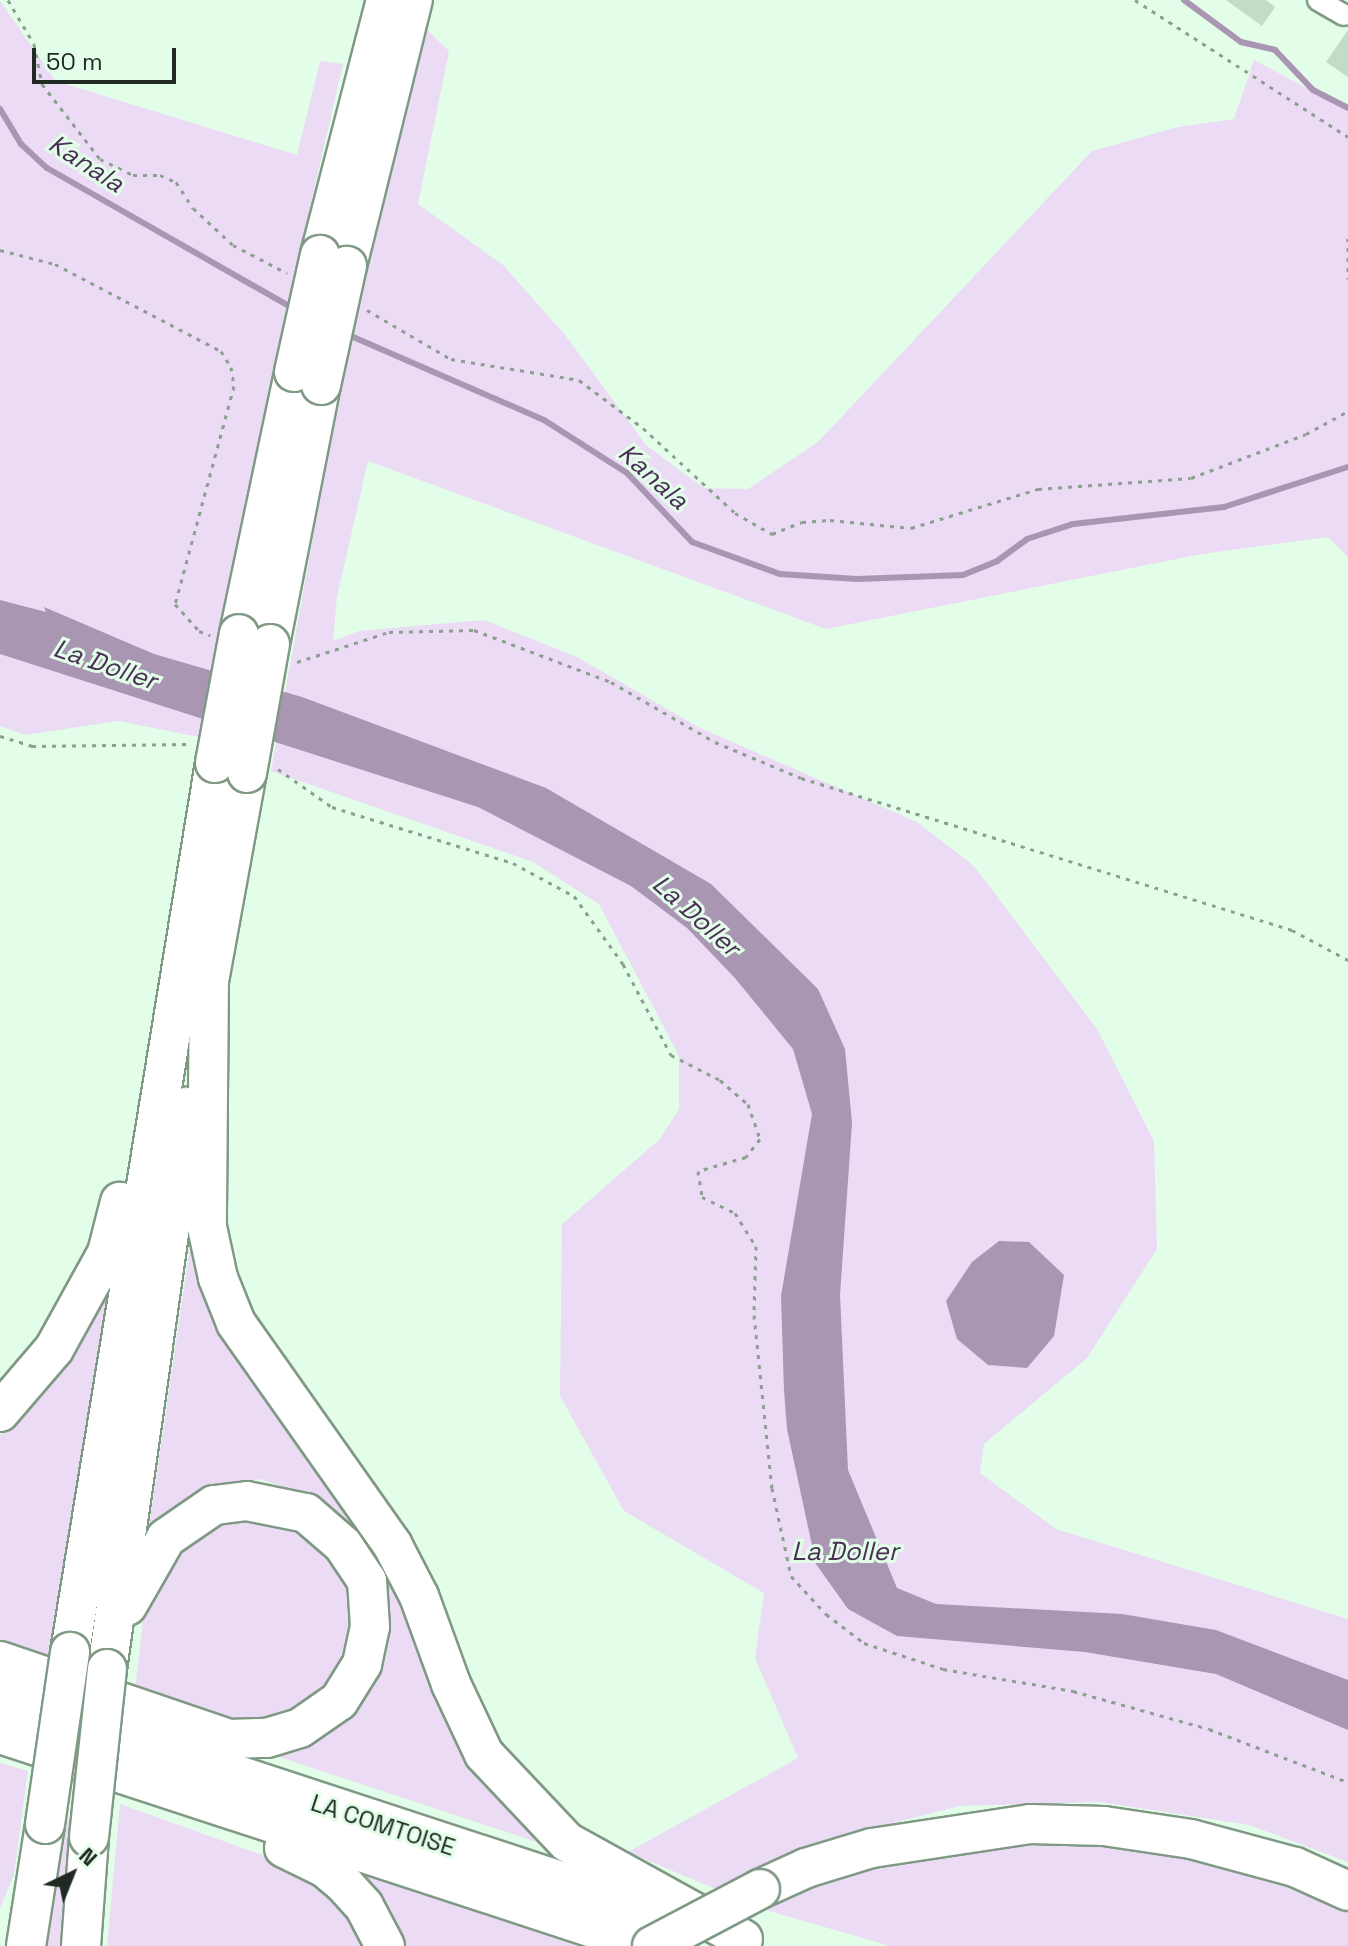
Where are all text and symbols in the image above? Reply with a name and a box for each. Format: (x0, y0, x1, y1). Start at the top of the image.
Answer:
scale bar (36, 32, 180, 82)
text: 50 m (46, 46, 103, 77)
water label: Kanala (43, 128, 129, 200)
water label: Kanala (612, 438, 694, 516)
water label: La Doller (49, 633, 161, 697)
water label: La Doller (646, 869, 746, 963)
water label: La Doller (791, 1536, 899, 1568)
street label: LA COMTOISE (307, 1788, 459, 1862)
north arrow (32, 1834, 112, 1914)
text: N (73, 1841, 103, 1872)

